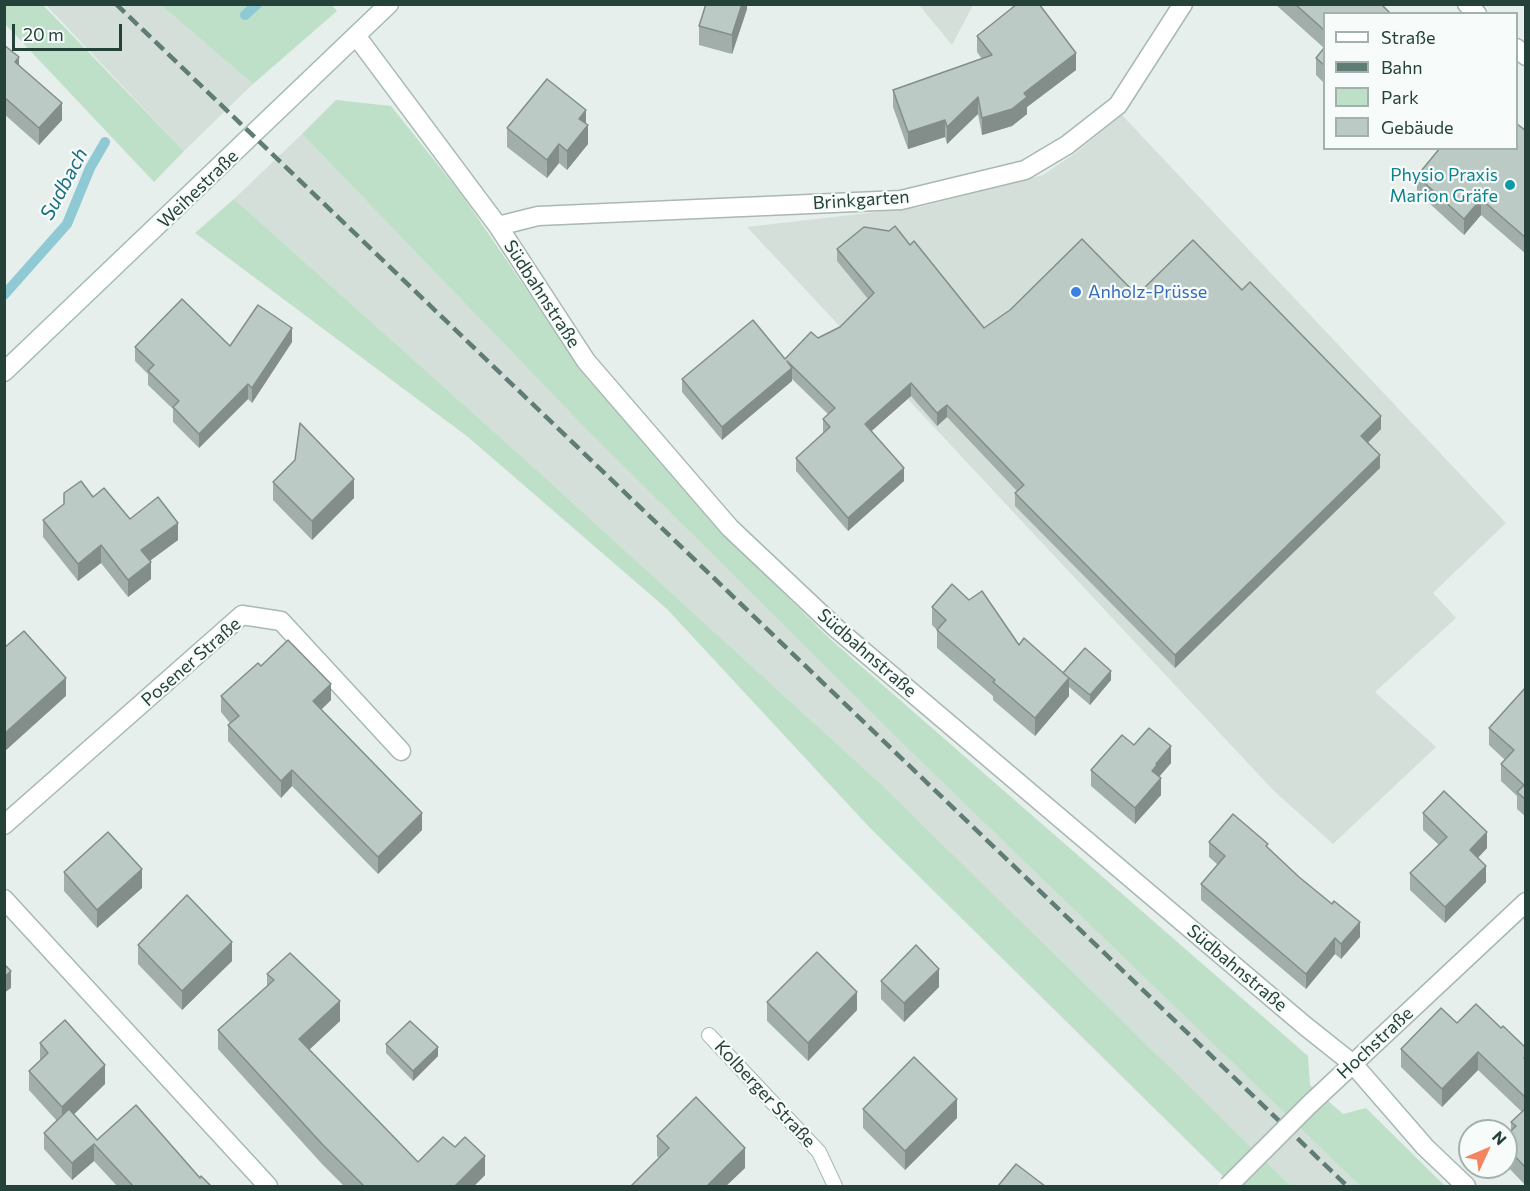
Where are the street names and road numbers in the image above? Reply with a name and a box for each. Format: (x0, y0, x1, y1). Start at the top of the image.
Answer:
street label: Weihestraße (153, 145, 243, 233)
street label: Brinkgarten (812, 186, 910, 214)
street label: Südbahnstraße (499, 236, 585, 352)
street label: Südbahnstraße (813, 604, 921, 702)
street label: Posener Straße (137, 613, 245, 711)
street label: Südbahnstraße (1183, 920, 1291, 1016)
street label: Hochstraße (1333, 1002, 1417, 1084)
street label: Kolberger Straße (710, 1036, 820, 1152)

